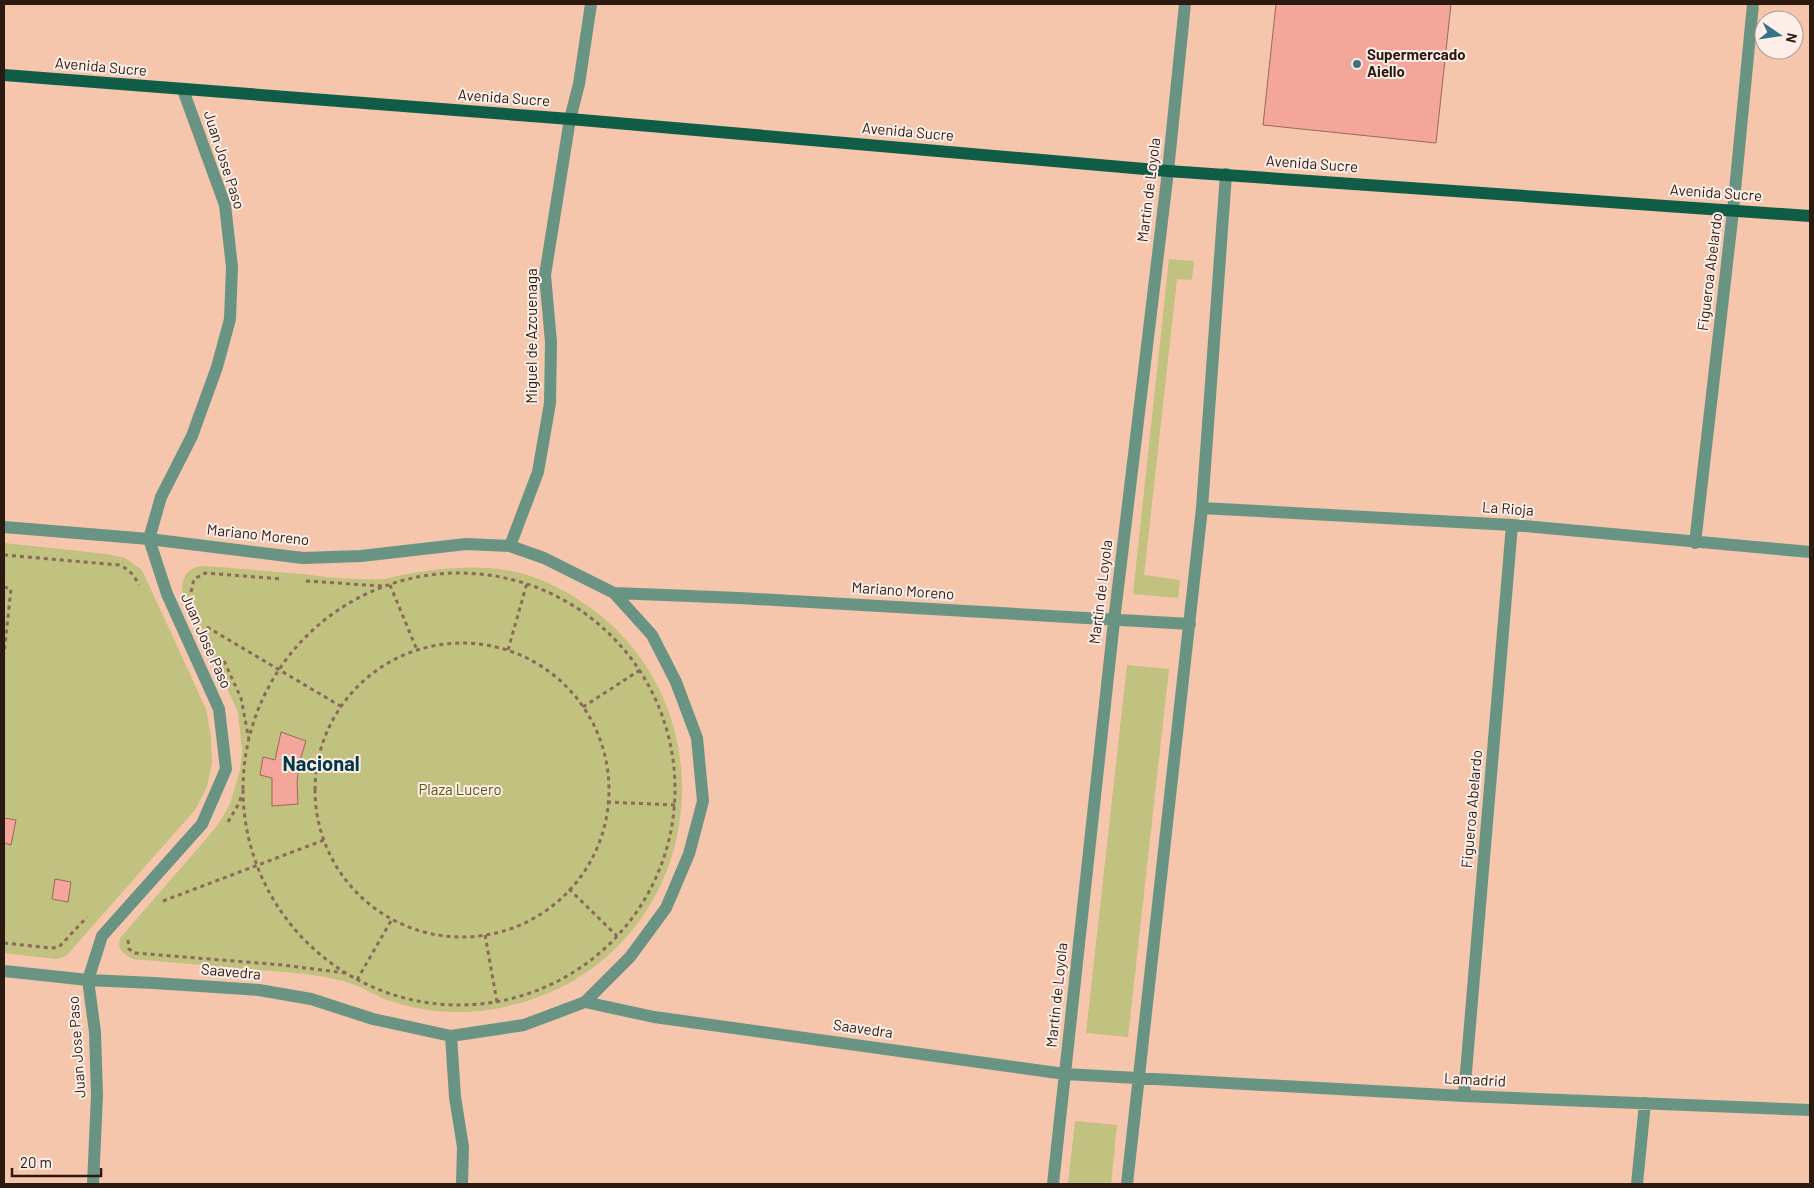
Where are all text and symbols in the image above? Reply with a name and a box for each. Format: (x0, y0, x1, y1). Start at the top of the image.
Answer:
north arrow (1754, 10, 1804, 60)
text: N (1783, 32, 1801, 44)
place label: Supermercado Aiello (1367, 45, 1466, 80)
street label: Avenida Sucre (54, 53, 148, 79)
marker: Supermercado Aiello (1351, 58, 1363, 70)
street label: Avenida Sucre (457, 85, 551, 109)
street label: Juan Jose Paso (201, 108, 249, 211)
street label: Avenida Sucre (861, 118, 955, 144)
street label: Martín de Loyola (1133, 137, 1163, 243)
street label: Avenida Sucre (1265, 151, 1359, 175)
street label: Avenida Sucre (1669, 180, 1763, 204)
street label: Figueroa Abelardo (1693, 212, 1725, 332)
street label: Miguel de Azcuenaga (522, 268, 540, 404)
street label: La Rioja (1482, 497, 1534, 519)
street label: Mariano Moreno (206, 520, 310, 548)
street label: Martín de Loyola (1085, 539, 1115, 645)
street label: Mariano Moreno (851, 577, 955, 603)
street label: Juan Jose Paso (178, 590, 236, 691)
street label: Figueroa Abelardo (1457, 749, 1485, 869)
district label: Nacional (282, 751, 360, 775)
park label: Plaza Lucero (418, 780, 502, 798)
street label: Martín de Loyola (1042, 942, 1070, 1048)
street label: Saavedra (200, 959, 262, 983)
street label: Juan Jose Paso (63, 995, 89, 1099)
street label: Saavedra (832, 1015, 894, 1041)
street label: Lamadrid (1444, 1068, 1506, 1090)
scale bar (12, 1146, 101, 1178)
text: 20 m (20, 1153, 52, 1171)

